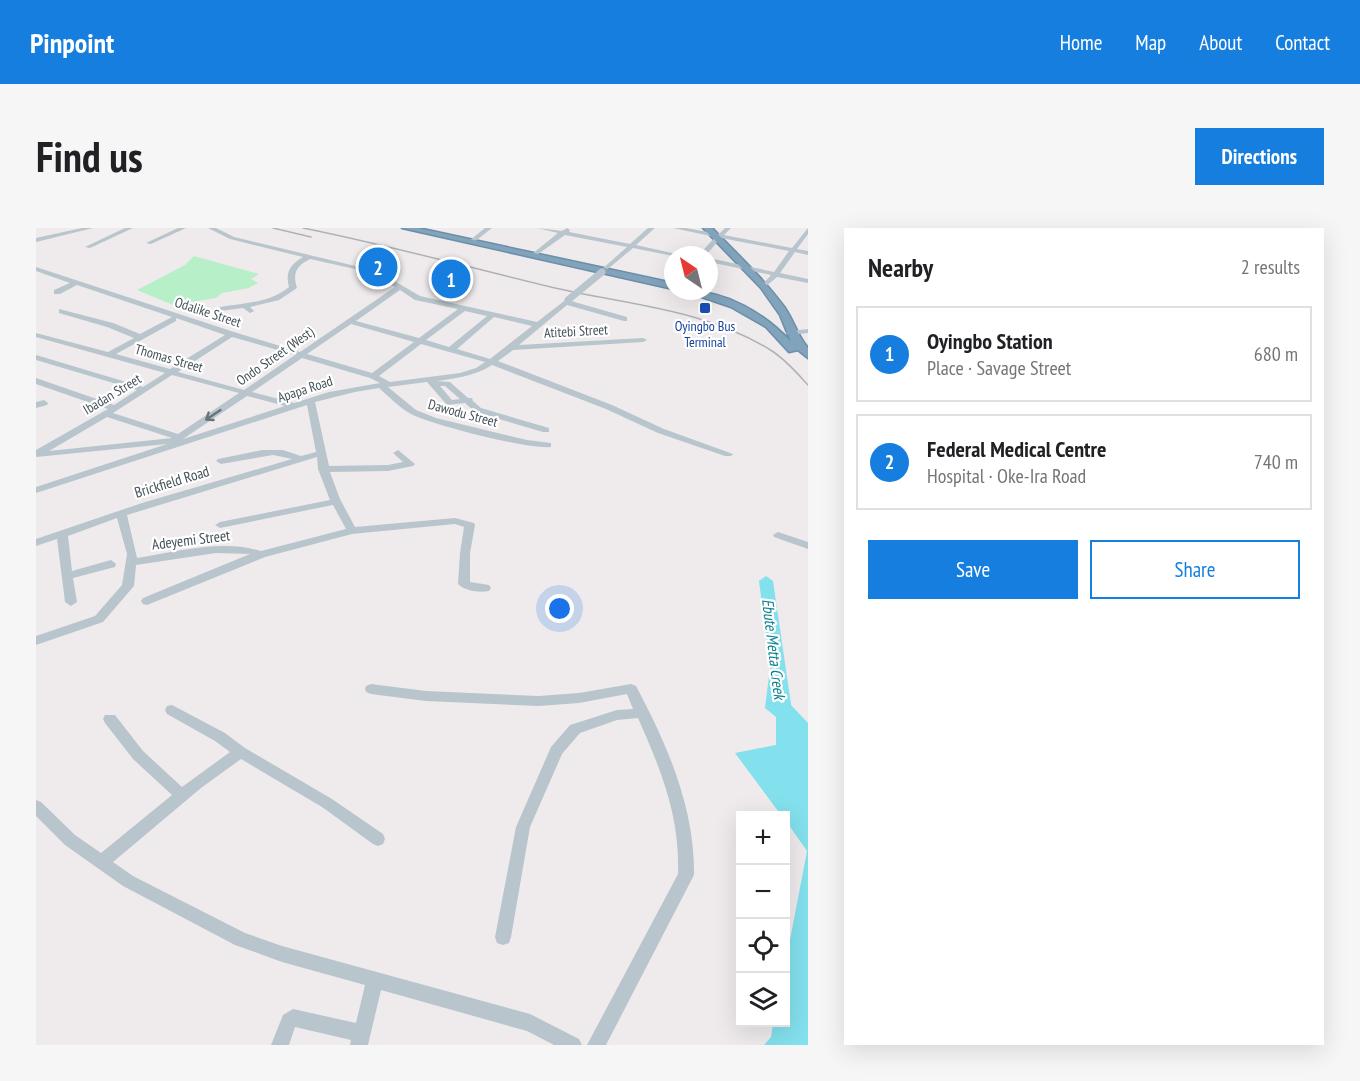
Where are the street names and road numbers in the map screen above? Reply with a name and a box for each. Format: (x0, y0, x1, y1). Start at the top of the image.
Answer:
street label: Odalike Street (173, 293, 244, 331)
street label: Atitebi Street (544, 320, 609, 342)
street label: Ondo Street (West) (233, 322, 318, 389)
street label: Thomas Street (133, 340, 205, 376)
street label: Ibadan Street (80, 370, 144, 418)
street label: Apapa Road (275, 372, 335, 406)
street label: Dawodu Street (426, 395, 500, 431)
street label: Brickfield Road (132, 461, 212, 502)
street label: Adeyemi Street (151, 525, 231, 554)

